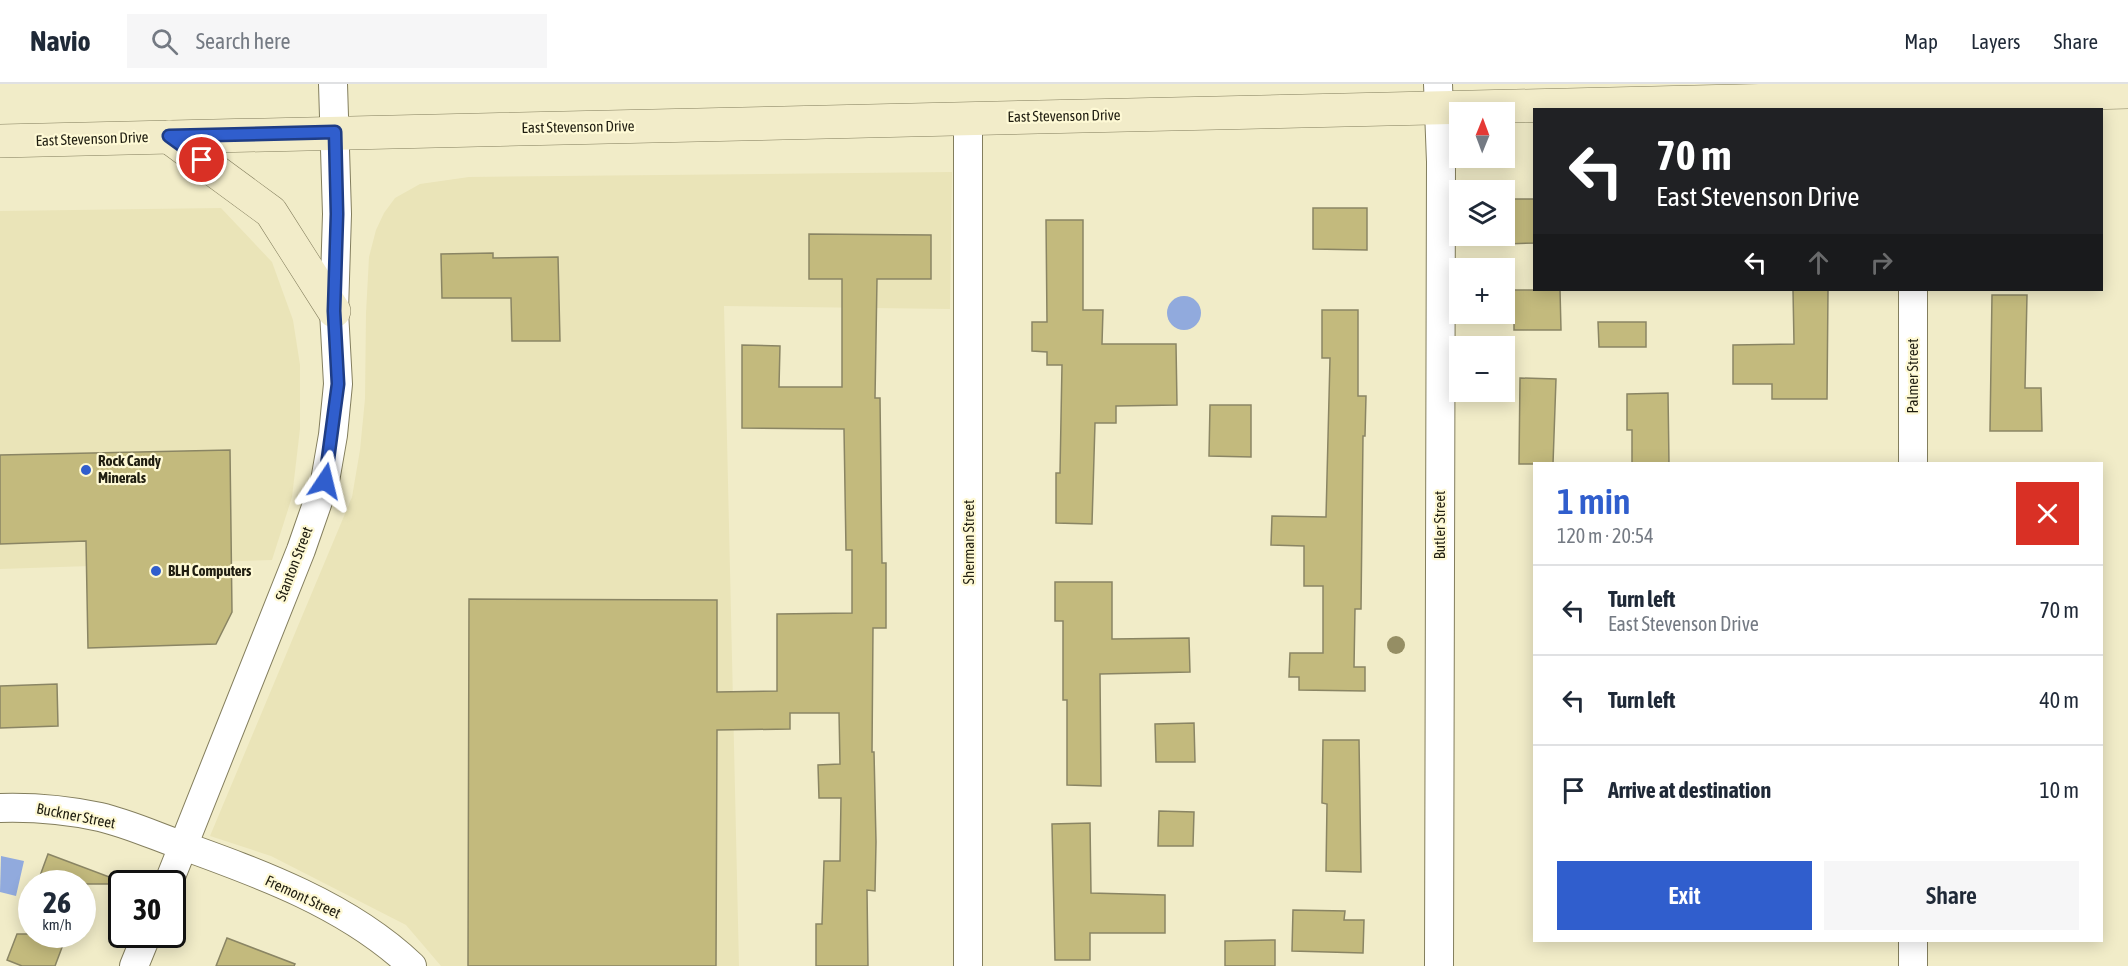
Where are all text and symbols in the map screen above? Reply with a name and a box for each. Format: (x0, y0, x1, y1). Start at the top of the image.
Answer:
search box (127, 14, 547, 68)
text: Navio (30, 25, 91, 57)
icon: search (148, 25, 181, 58)
text: Search here (196, 28, 291, 54)
text: Map (1904, 29, 1938, 53)
text: Layers (1971, 29, 2021, 53)
text: Share (2054, 29, 2098, 53)
north arrow (1449, 102, 1515, 168)
map controls (1449, 102, 1515, 402)
street label: East Stevenson Drive (1007, 106, 1121, 125)
street label: East Stevenson Drive (521, 117, 635, 136)
street label: East Stevenson Drive (35, 128, 149, 149)
text: 70 m (1656, 131, 1731, 179)
icon: left (1557, 132, 1635, 210)
pin (176, 134, 227, 185)
icon: arrive (185, 143, 218, 176)
button: layers (1449, 180, 1515, 246)
text: East Stevenson Drive (1656, 181, 1860, 212)
icon: left (1739, 246, 1772, 279)
icon: ahead (1802, 246, 1835, 279)
icon: right (1865, 246, 1898, 279)
button: + (1449, 258, 1515, 324)
button: − (1449, 336, 1515, 402)
street label: Palmer Street (1904, 338, 1921, 414)
position arrow (293, 449, 357, 513)
place label: Rock Candy Minerals (98, 452, 162, 486)
marker: Rock Candy Minerals (79, 463, 93, 477)
text: 1 min (1557, 480, 1631, 522)
button: close (2016, 482, 2079, 545)
street label: Butler Street (1431, 491, 1448, 559)
street label: Sherman Street (960, 500, 977, 584)
street label: Stanton Street (272, 524, 316, 603)
text: 120 m · 20:54 (1557, 524, 1654, 547)
place label: BLH Computers (168, 562, 252, 579)
marker: BLH Computers (149, 564, 163, 578)
text: Turn left (1608, 586, 1675, 612)
icon: left (1557, 594, 1590, 627)
text: 70 m (2039, 597, 2079, 623)
text: East Stevenson Drive (1608, 612, 1759, 635)
icon: left (1557, 684, 1590, 717)
text: Turn left (1608, 687, 1675, 713)
text: 40 m (2039, 687, 2079, 713)
icon: arrive (1557, 774, 1590, 807)
text: Arrive at destination (1608, 777, 1771, 803)
text: 10 m (2039, 777, 2079, 803)
street label: Buckner Street (35, 800, 117, 831)
button: Exit (1557, 861, 1812, 930)
button: Share (1824, 861, 2079, 930)
speed limit sign: 30 (108, 870, 186, 948)
street label: Fremont Street (263, 872, 344, 921)
text: 26 (43, 885, 71, 919)
text: km/h (42, 916, 72, 933)

